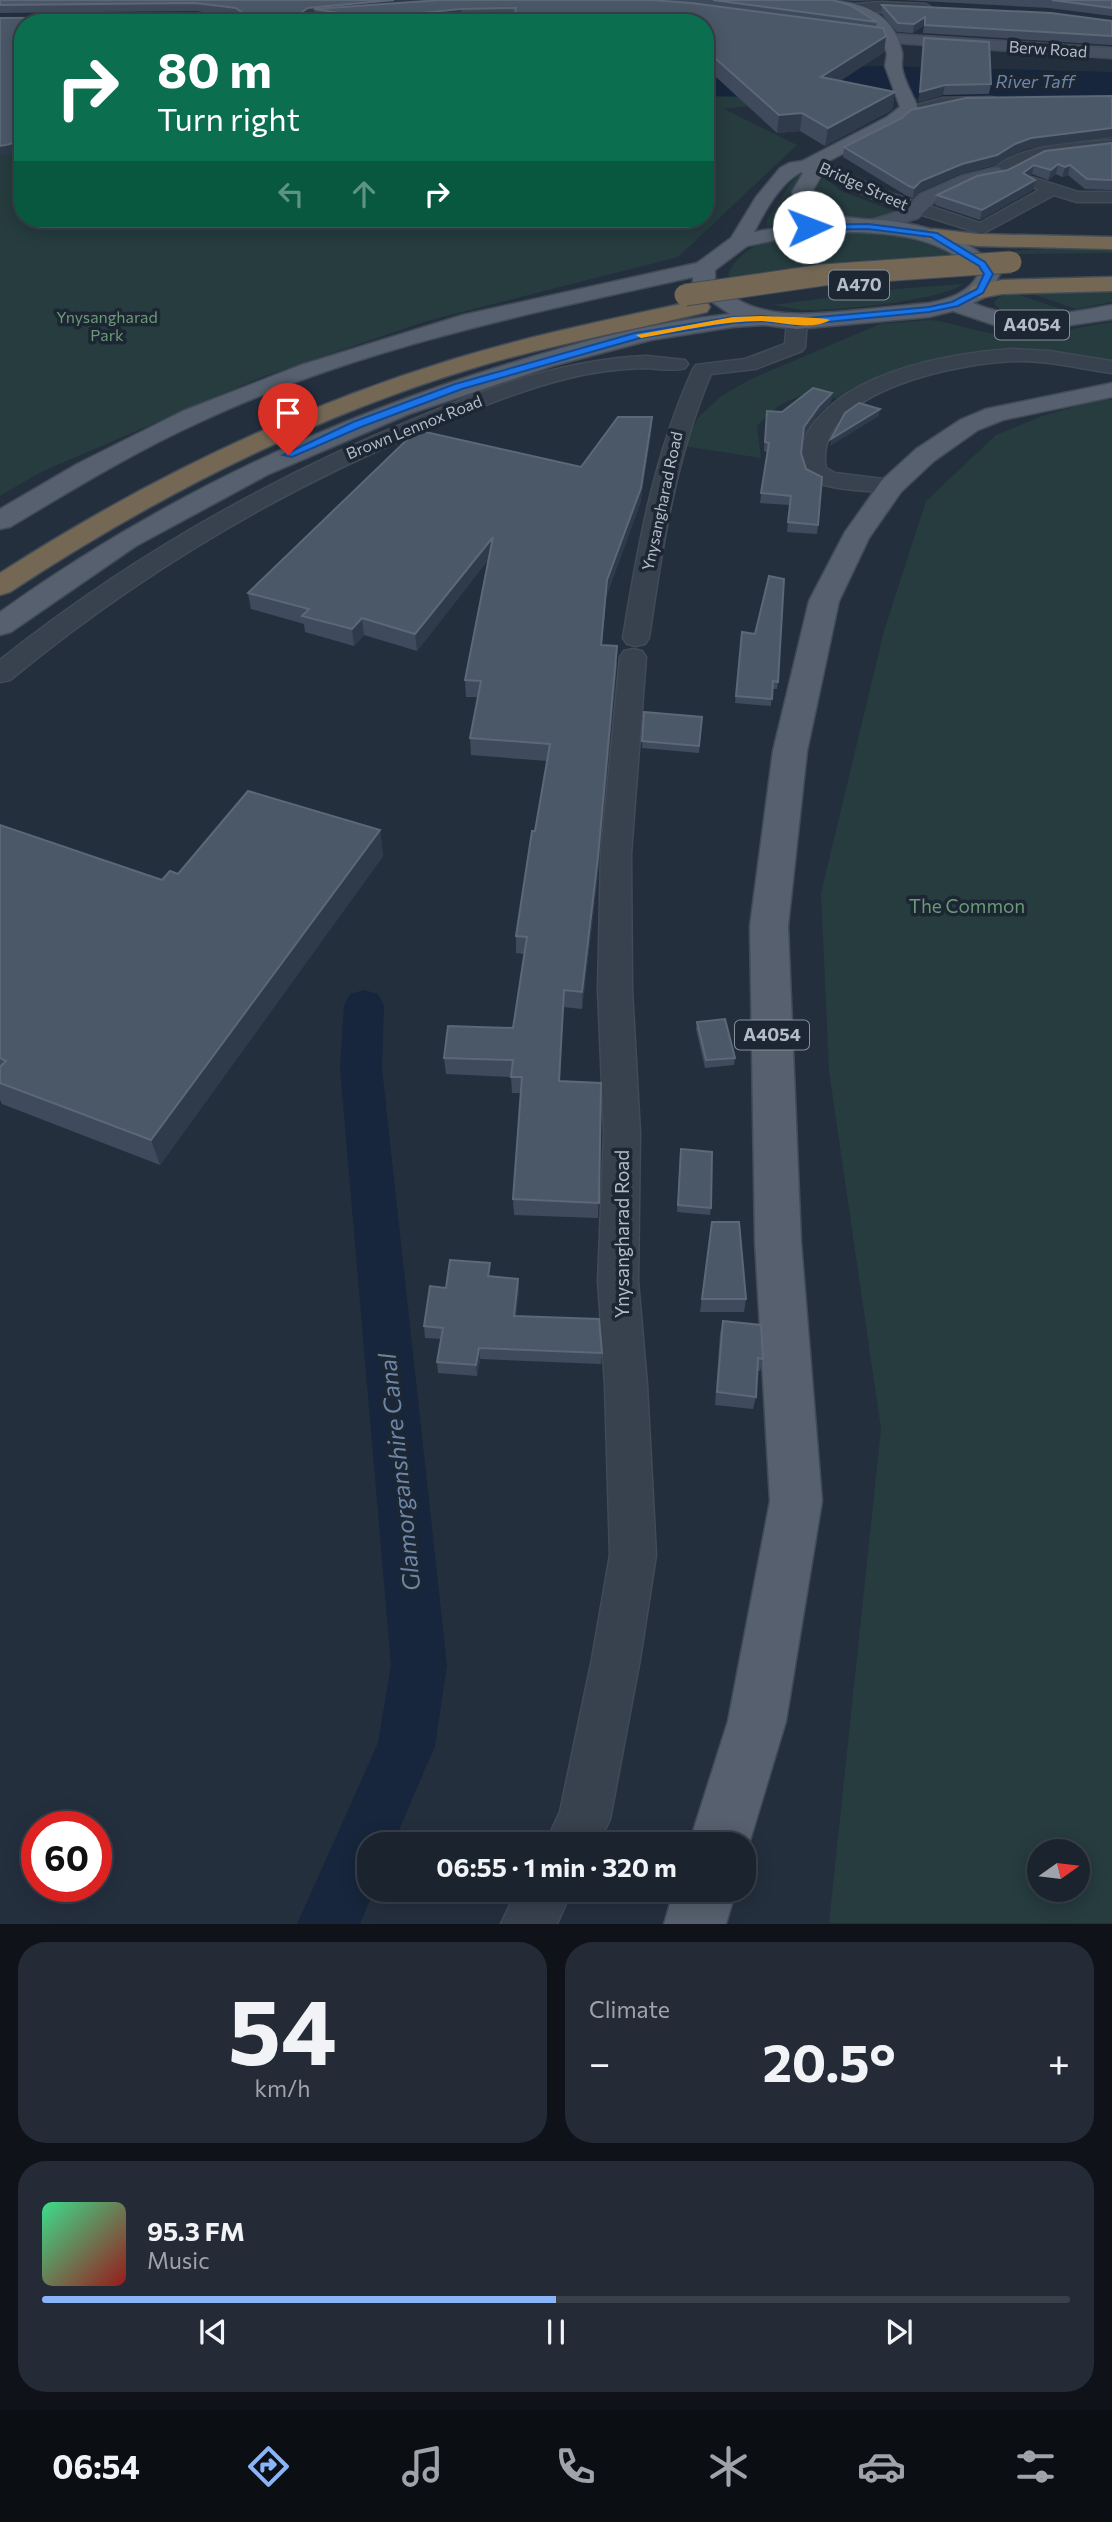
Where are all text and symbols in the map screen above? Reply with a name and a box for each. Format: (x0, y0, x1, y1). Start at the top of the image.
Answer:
street label: Berw Road (1008, 36, 1088, 61)
text: 80 m (157, 38, 272, 98)
icon: right (42, 42, 133, 133)
water label: River Taff (995, 70, 1077, 92)
text: Turn right (157, 98, 300, 138)
street label: Bridge Street (817, 157, 912, 214)
icon: left (272, 175, 310, 213)
icon: ahead (345, 175, 383, 213)
icon: right (418, 175, 456, 213)
position arrow (772, 190, 846, 264)
road number: A470 (829, 270, 889, 300)
park label: Ynysangharad Park (56, 307, 158, 344)
road number: A4054 (995, 310, 1069, 340)
pin (258, 383, 318, 455)
street label: Brown Lennox Road (343, 391, 485, 462)
icon: arrive (269, 394, 307, 432)
street label: Ynysangharad Road (637, 430, 686, 572)
park label: The Common (909, 894, 1025, 917)
road number: A4054 (735, 1020, 809, 1050)
street label: Ynysangharad Road (610, 1150, 633, 1318)
water label: Glamorganshire Canal (372, 1351, 425, 1592)
speed limit sign: 60 (21, 1811, 112, 1902)
north arrow (1027, 1839, 1090, 1902)
map controls (1027, 1839, 1090, 1902)
text: 06:55 · 1 min · 320 m (436, 1851, 677, 1882)
text: 54 (228, 1972, 337, 2084)
text: Climate (589, 1995, 670, 2023)
text: 20.5° (762, 2029, 896, 2093)
text: − (589, 2038, 611, 2085)
text: + (1048, 2038, 1070, 2085)
text: km/h (255, 2074, 310, 2102)
text: 95.3 FM (147, 2215, 245, 2246)
text: Music (147, 2246, 210, 2274)
icon: previous (194, 2313, 232, 2351)
icon: pause (537, 2313, 575, 2351)
icon: next (880, 2313, 918, 2351)
icon: directions (244, 2442, 293, 2491)
icon: music (398, 2442, 447, 2491)
icon: phone (551, 2442, 600, 2491)
icon: climate (704, 2442, 753, 2491)
icon: car (857, 2442, 906, 2491)
icon: filters (1011, 2442, 1060, 2491)
text: 06:54 (52, 2446, 140, 2486)

